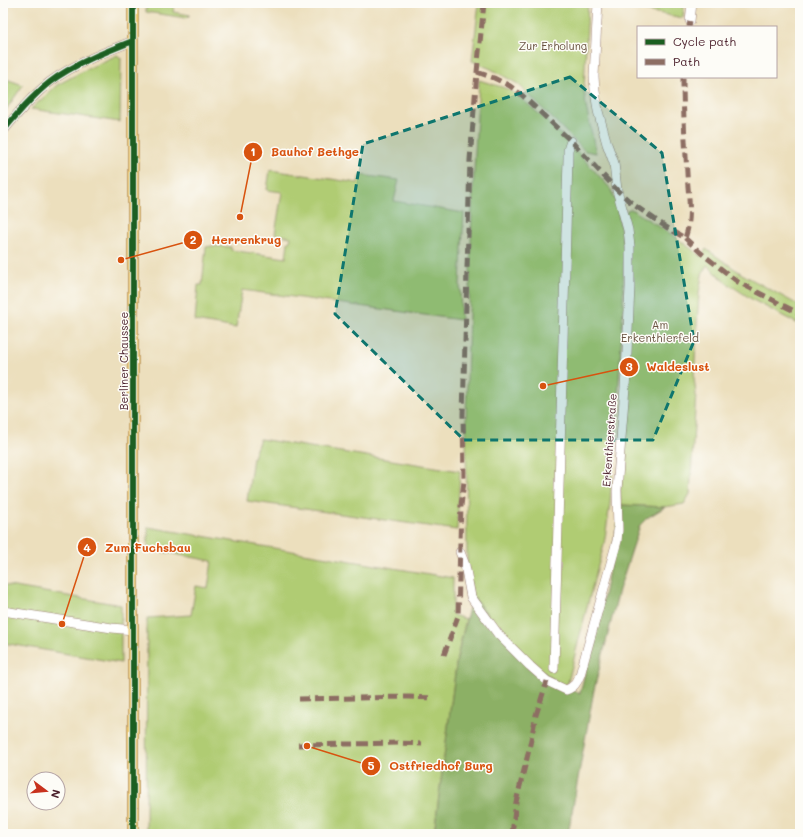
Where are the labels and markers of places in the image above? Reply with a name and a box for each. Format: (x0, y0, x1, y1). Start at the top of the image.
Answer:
callout: Bauhof Bethge (243, 140, 367, 164)
callout: Herrenkrug (183, 228, 289, 252)
callout: Waldeslust (619, 355, 718, 379)
callout: Zum Fuchsbau (77, 535, 199, 559)
callout: Ostfriedhof Burg (361, 754, 501, 778)

